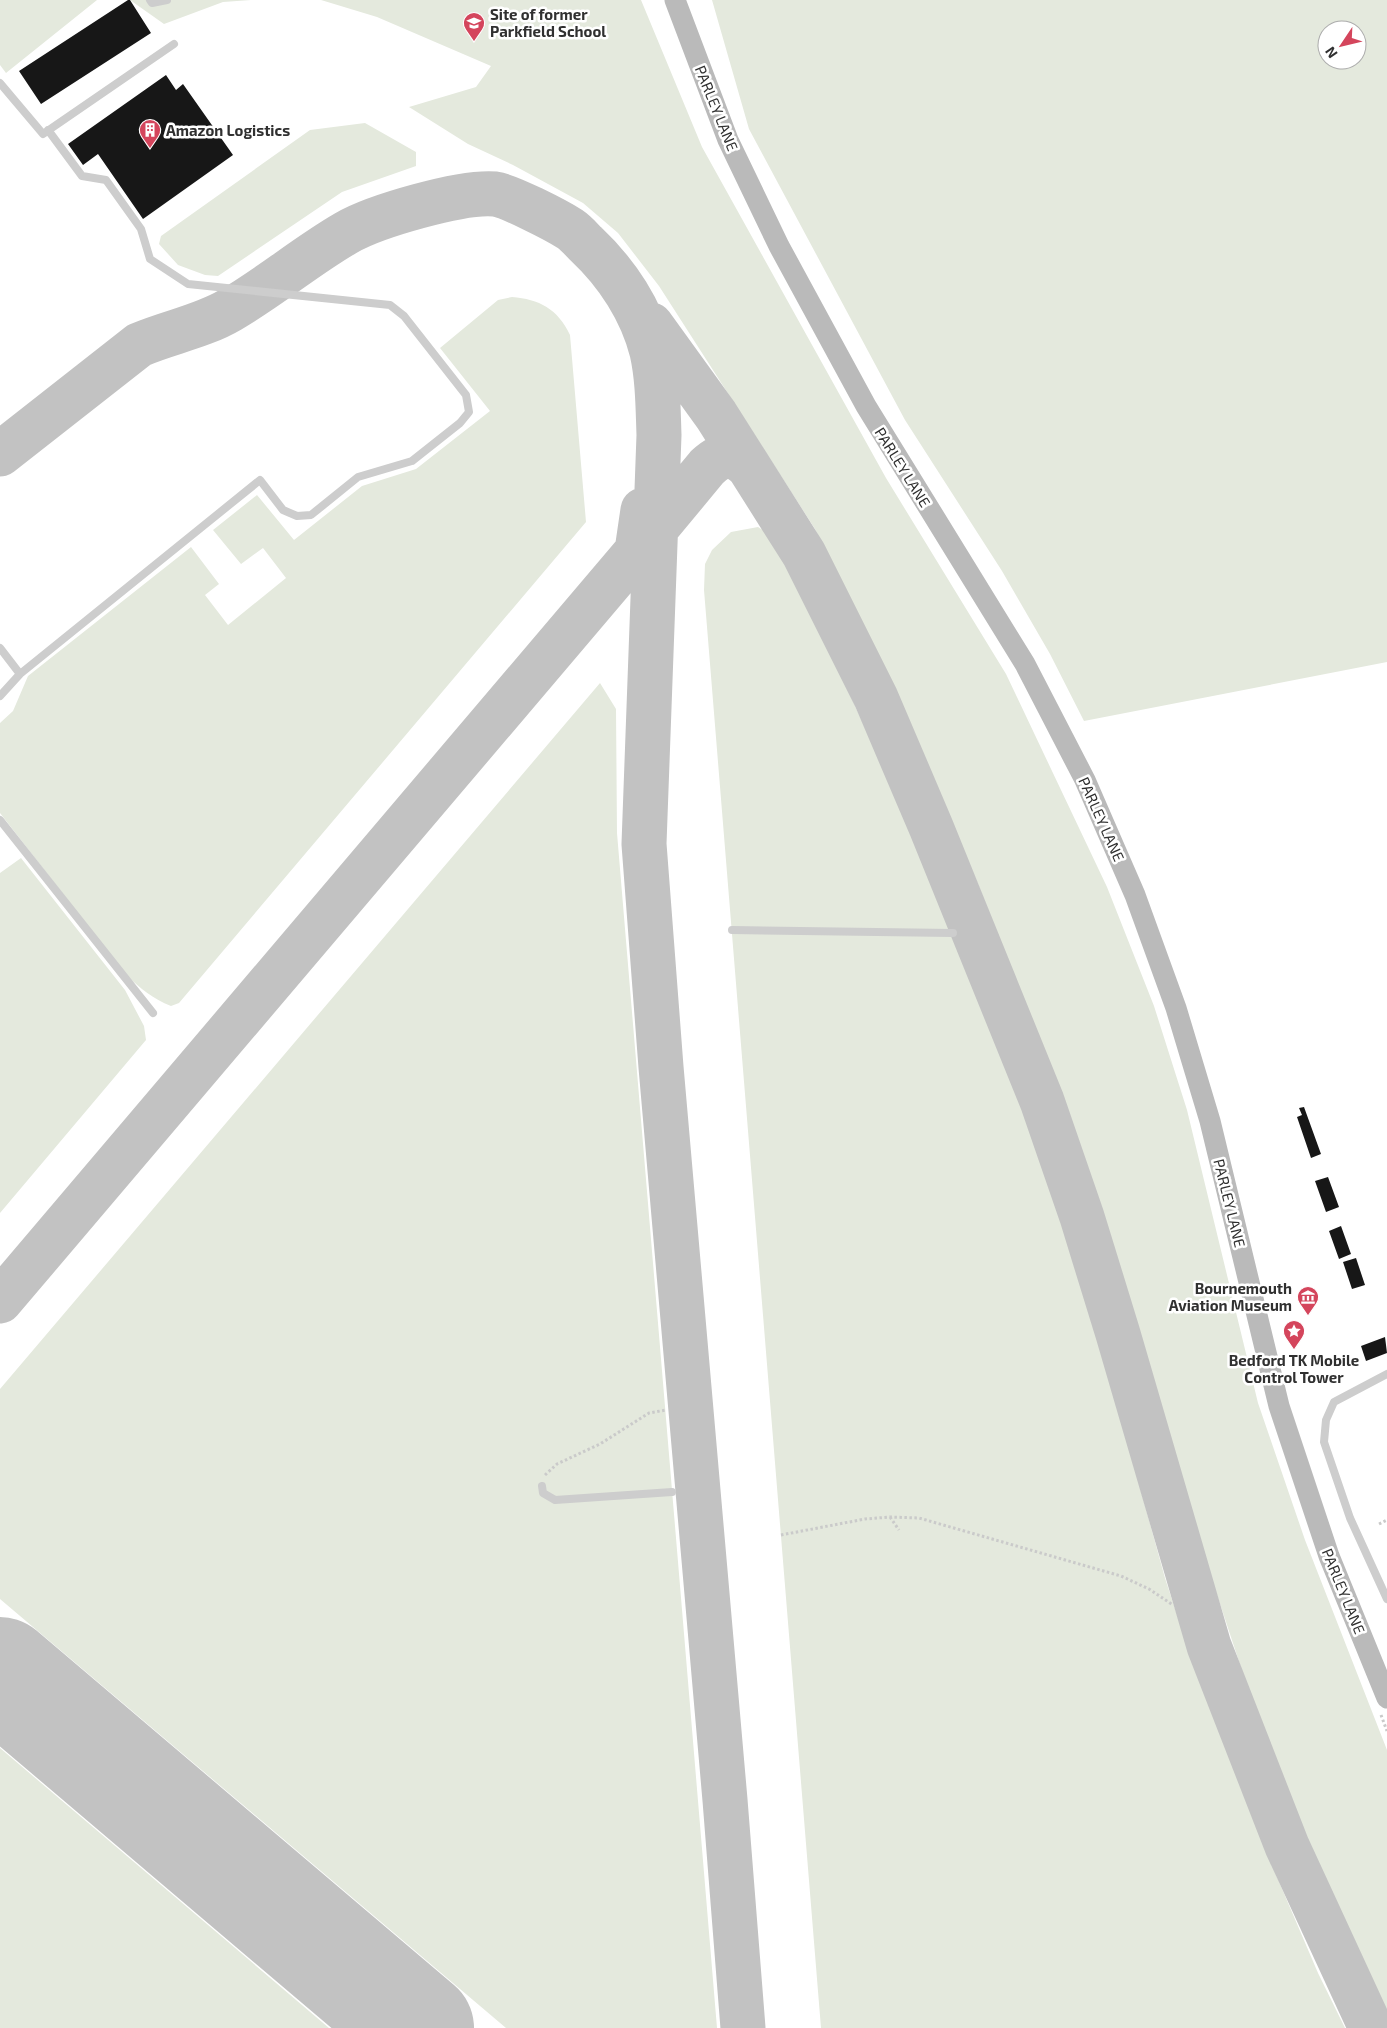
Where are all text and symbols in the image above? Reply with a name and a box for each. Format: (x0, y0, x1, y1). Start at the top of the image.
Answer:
place label: Site of former Parkfield School (490, 5, 606, 40)
school or university icon: Site of former Parkfield School (462, 11, 486, 42)
north arrow (1317, 20, 1367, 70)
text: N (1321, 44, 1341, 62)
street label: PARLEY LANE (692, 63, 742, 153)
building icon: Amazon Logistics (138, 118, 162, 149)
place label: Amazon Logistics (166, 121, 290, 139)
street label: PARLEY LANE (871, 424, 935, 510)
street label: PARLEY LANE (1075, 774, 1129, 864)
street label: PARLEY LANE (1210, 1157, 1250, 1249)
place label: Bournemouth Aviation Museum (1169, 1279, 1292, 1314)
museum icon: Bournemouth Aviation Museum (1296, 1285, 1320, 1316)
place icon: Bedford TK Mobile Control Tower (1282, 1319, 1306, 1350)
place label: Bedford TK Mobile Control Tower (1229, 1351, 1359, 1386)
street label: PARLEY LANE (1319, 1546, 1369, 1636)

